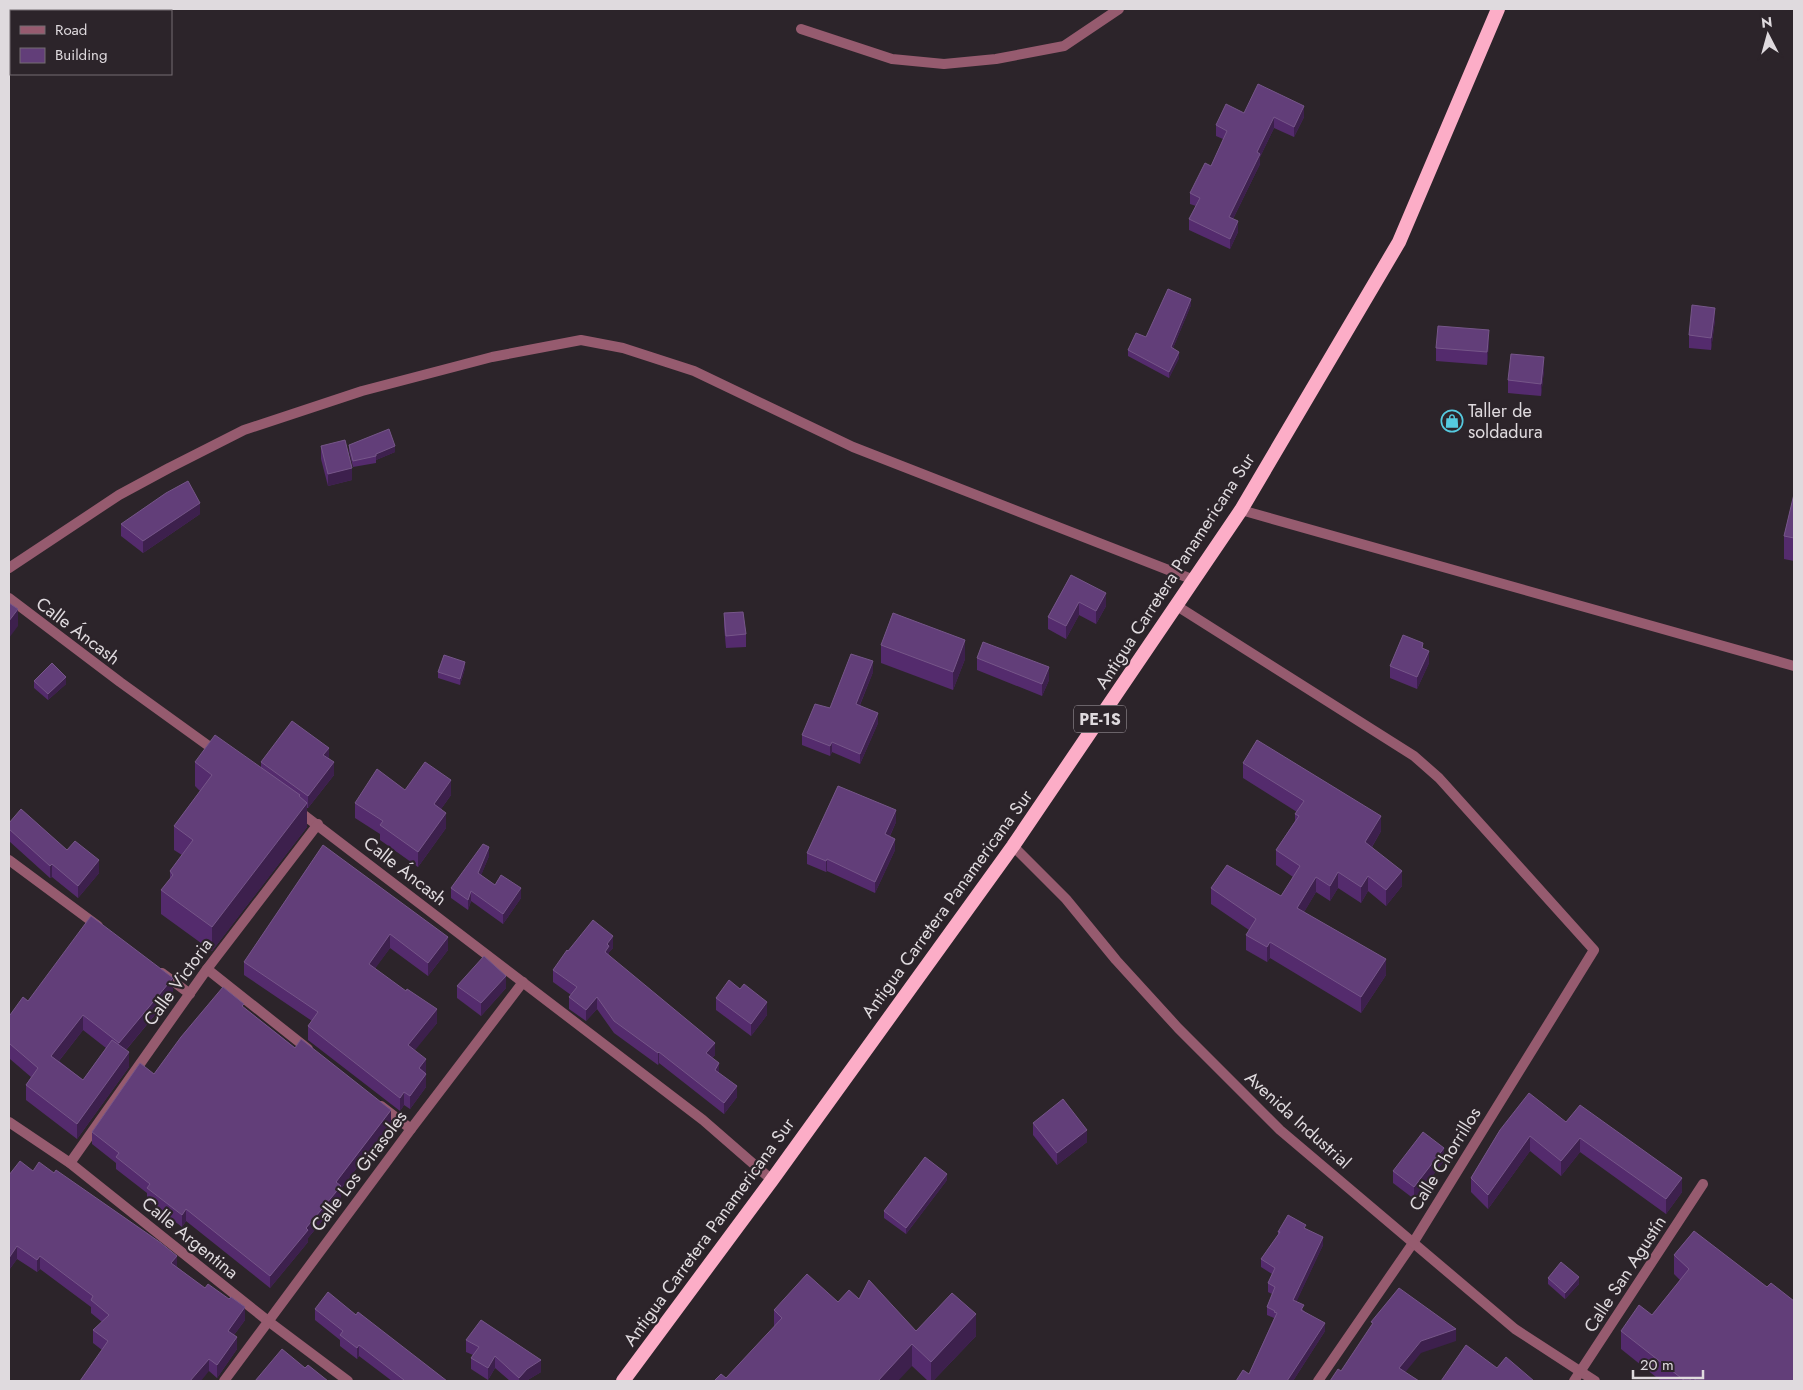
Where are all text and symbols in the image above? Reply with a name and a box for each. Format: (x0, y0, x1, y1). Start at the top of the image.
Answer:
legend (10, 10, 172, 75)
north arrow (1743, 10, 1793, 60)
text: N (1760, 12, 1773, 33)
text: Road (55, 19, 87, 41)
text: Building (55, 44, 107, 66)
place label: Taller de soldadura (1468, 398, 1543, 445)
shop icon: Taller de soldadura (1440, 409, 1464, 433)
street label: Antigua Carretera Panamericana Sur (1089, 447, 1262, 694)
street label: Calle Áncash (31, 591, 125, 671)
road number: PE-1S (1074, 706, 1126, 732)
street label: Antigua Carretera Panamericana Sur (855, 784, 1039, 1024)
street label: Calle Áncash (358, 830, 452, 912)
street label: Calle Victoria (137, 933, 219, 1031)
street label: Avenida Industrial (1239, 1065, 1357, 1175)
street label: Calle Chorrillos (1403, 1102, 1487, 1216)
street label: Calle Los Girasoles (305, 1105, 413, 1237)
street label: Antigua Carretera Panamericana Sur (617, 1112, 801, 1352)
street label: Calle Argentina (136, 1191, 244, 1285)
street label: Calle San Agustín (1577, 1210, 1673, 1338)
scale bar (1633, 1348, 1703, 1380)
text: 20 m (1640, 1354, 1674, 1376)

